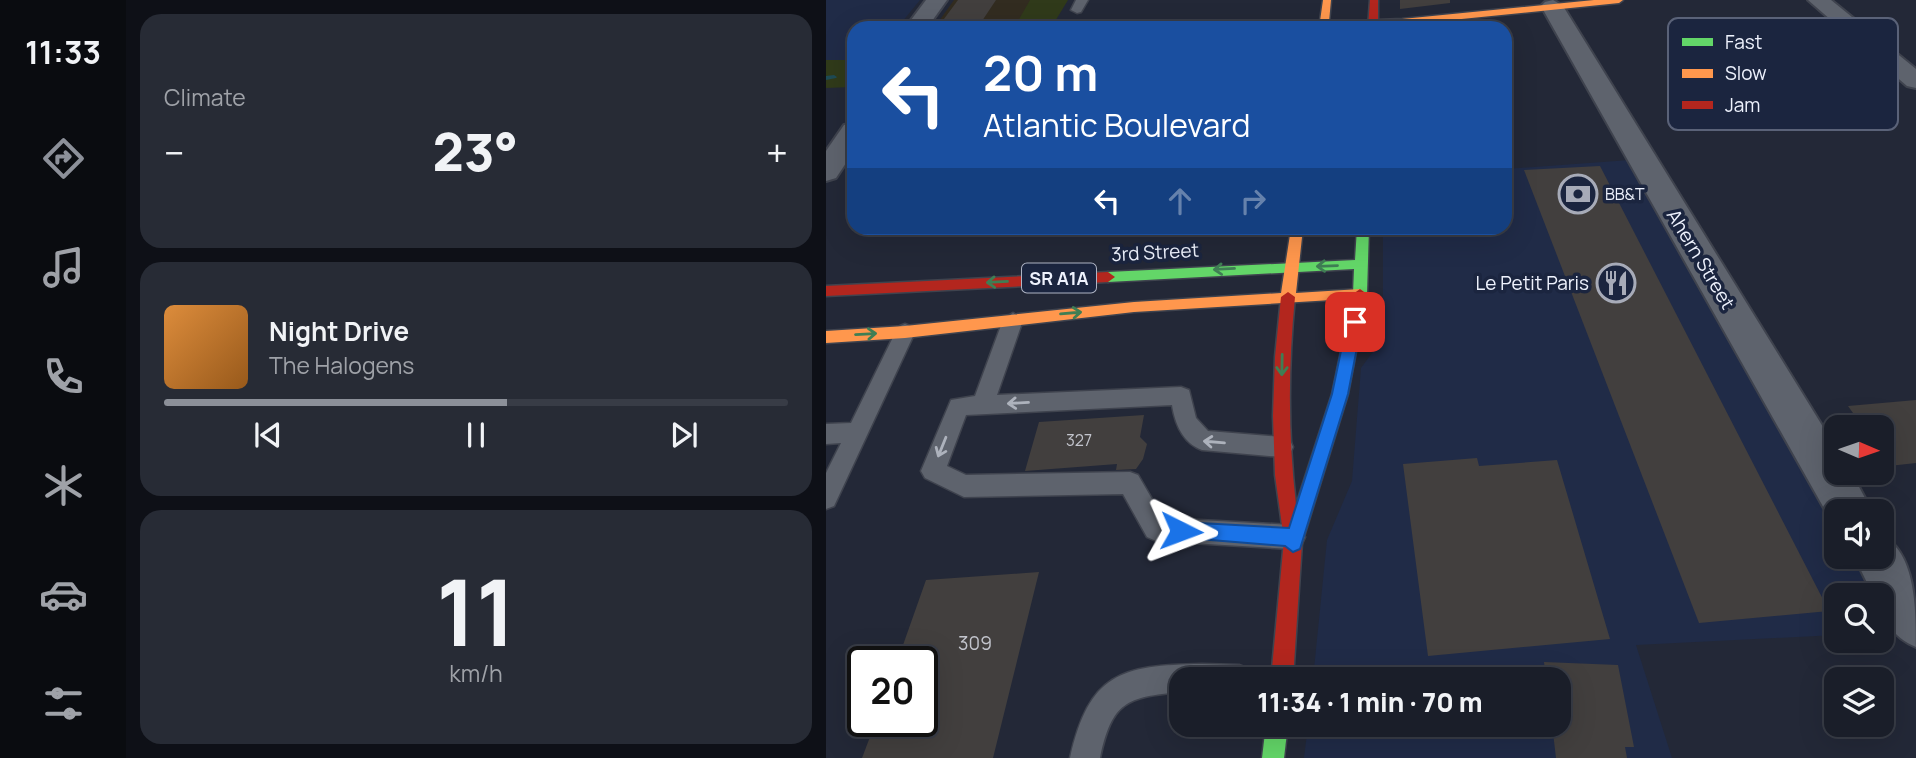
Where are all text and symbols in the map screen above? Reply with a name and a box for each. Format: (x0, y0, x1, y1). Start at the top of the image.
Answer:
legend (1668, 18, 1898, 130)
text: Fast (1725, 29, 1762, 55)
text: 11:33 (25, 30, 101, 74)
text: 20 m (983, 39, 1098, 106)
icon: left (868, 49, 959, 140)
text: Slow (1725, 60, 1767, 86)
text: Climate (164, 81, 246, 113)
text: Jam (1725, 92, 1760, 118)
text: Atlantic Boulevard (983, 103, 1250, 147)
text: 23° (433, 116, 518, 187)
text: − (164, 126, 185, 178)
text: + (766, 126, 788, 178)
icon: directions (39, 134, 88, 183)
bank icon: BB&T (1557, 173, 1599, 215)
icon: left (1088, 182, 1126, 220)
icon: ahead (1161, 182, 1199, 220)
icon: right (1234, 182, 1272, 220)
place label: BB&T (1605, 183, 1645, 205)
street label: Ahern Street (1661, 204, 1741, 314)
street label: 3rd Street (1110, 237, 1200, 267)
icon: music (39, 243, 88, 292)
one-way arrow (1315, 259, 1338, 272)
restaurant icon: Le Petit Paris (1595, 262, 1637, 304)
one-way arrow (1213, 263, 1236, 276)
road number: SR A1A (1022, 264, 1096, 292)
place label: Le Petit Paris (1476, 270, 1589, 296)
one-way arrow (986, 275, 1009, 288)
pin (1325, 292, 1385, 352)
icon: arrive (1336, 303, 1374, 341)
one-way arrow (1059, 306, 1081, 319)
text: Night Drive (269, 313, 409, 349)
one-way arrow (854, 328, 877, 341)
text: The Halogens (269, 349, 414, 381)
icon: phone (39, 352, 88, 401)
one-way arrow (1275, 353, 1289, 376)
one-way arrow (1007, 397, 1030, 410)
north arrow (1824, 415, 1894, 485)
map controls (1824, 415, 1894, 737)
icon: previous (249, 416, 287, 454)
icon: pause (457, 416, 495, 454)
icon: next (665, 416, 703, 454)
house number: 327 (1066, 429, 1092, 451)
one-way arrow (1204, 435, 1226, 448)
one-way arrow (935, 436, 948, 458)
icon: climate (39, 461, 88, 510)
position arrow (1144, 494, 1218, 568)
button: sound (1824, 499, 1894, 569)
text: 11 (436, 549, 516, 673)
icon: car (39, 570, 88, 619)
button: search (1824, 583, 1894, 653)
house number: 309 (958, 630, 992, 656)
speed limit sign: 20 (847, 646, 938, 737)
text: km/h (449, 657, 503, 689)
button: layers (1824, 667, 1894, 737)
icon: filters (39, 679, 88, 728)
text: 11:34 · 1 min · 70 m (1257, 684, 1483, 720)

